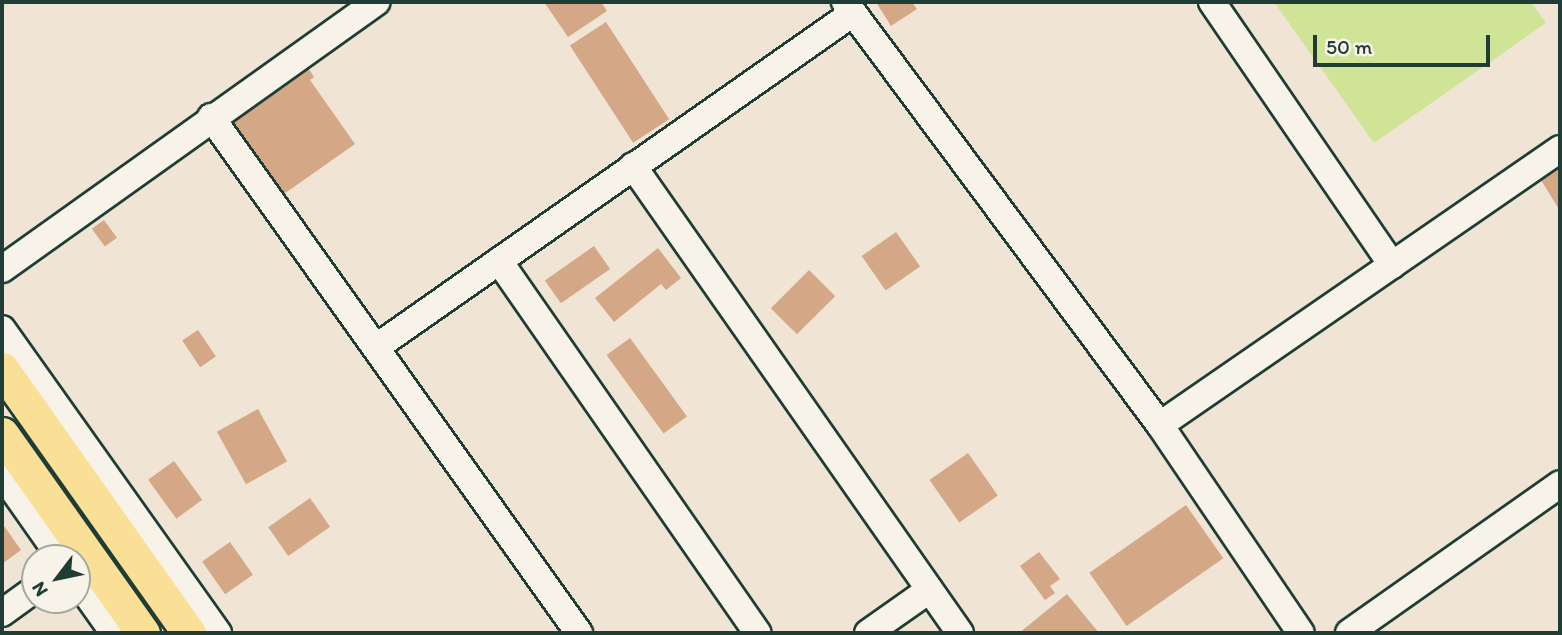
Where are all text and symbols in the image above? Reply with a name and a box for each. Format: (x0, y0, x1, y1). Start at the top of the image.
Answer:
scale bar (1317, 21, 1494, 65)
text: 50 m (1326, 34, 1372, 59)
north arrow (21, 544, 91, 614)
text: N (26, 578, 53, 601)

